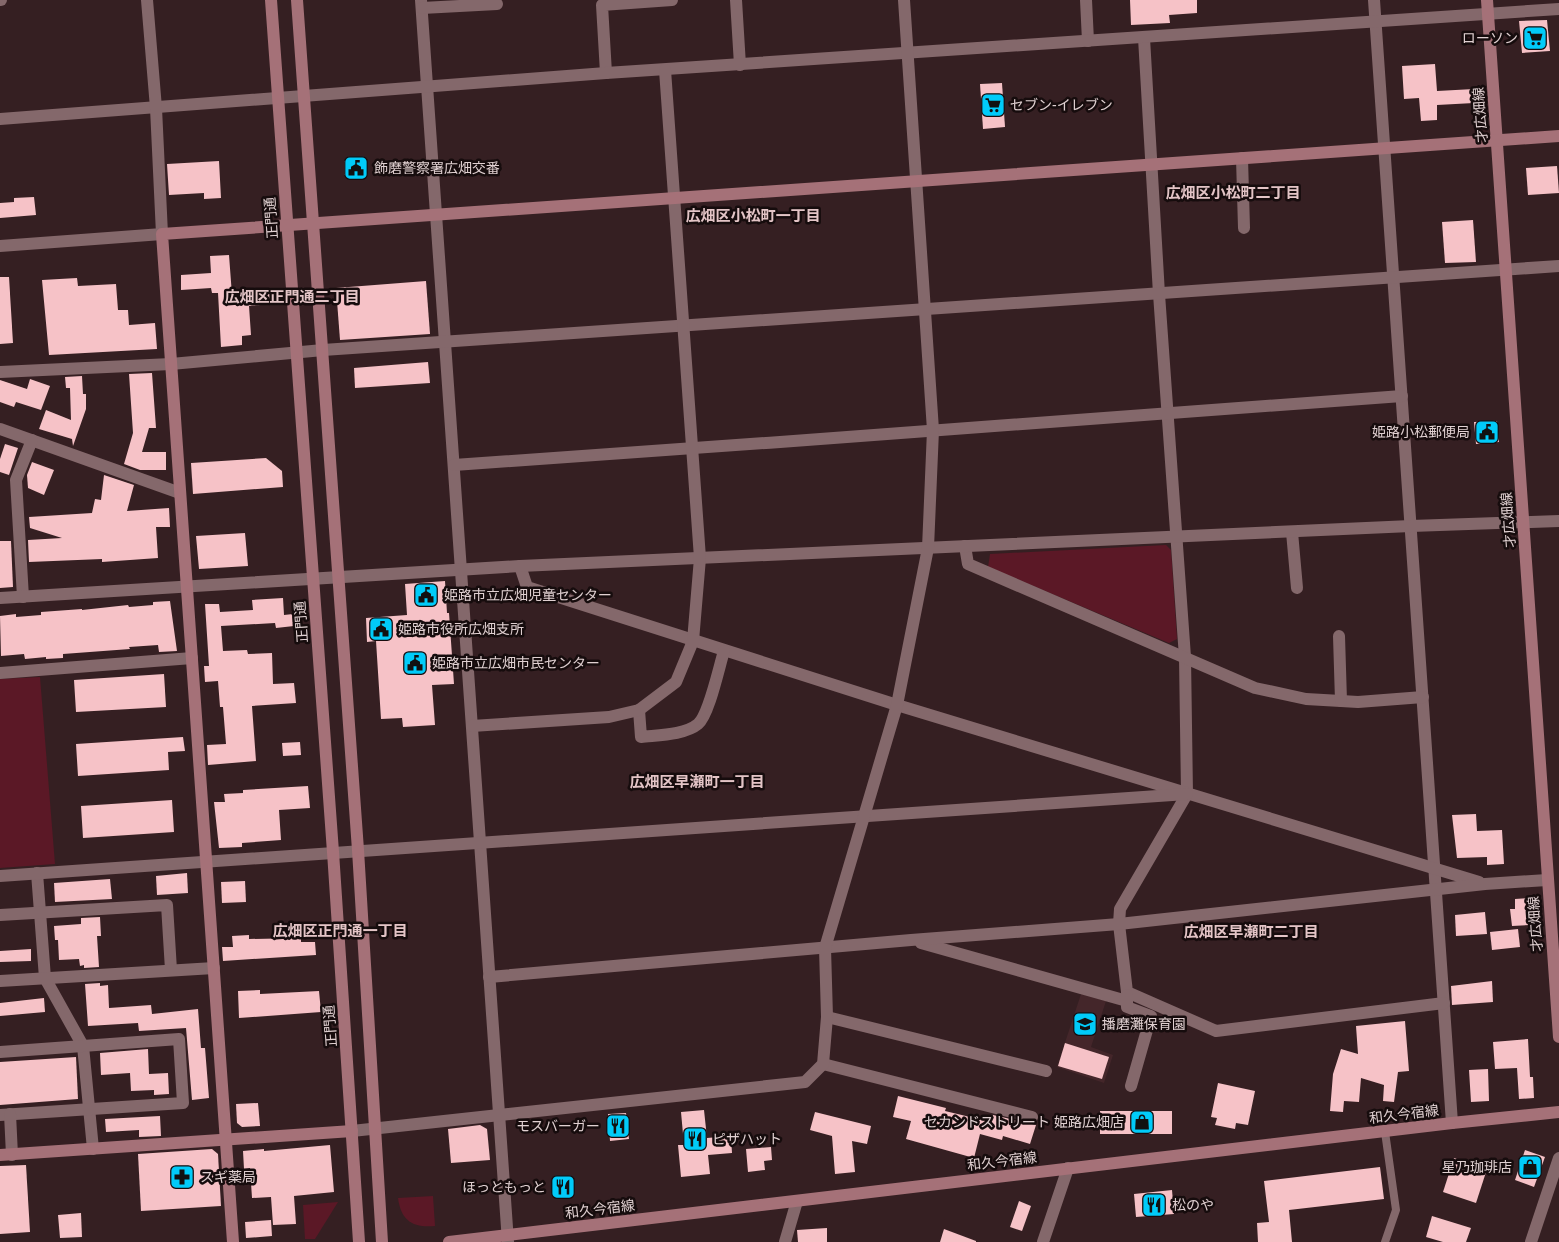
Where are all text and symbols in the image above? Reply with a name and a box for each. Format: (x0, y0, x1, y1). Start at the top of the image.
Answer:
supermarket icon: ローソン (1522, 25, 1548, 51)
place label: ローソン (1462, 30, 1518, 46)
street label: 才広畑線 (1470, 87, 1490, 143)
supermarket icon: セブン-イレブン (980, 92, 1006, 118)
place label: セブン-イレブン (1010, 97, 1113, 113)
public building icon: 飾磨警察署広畑交番 (343, 155, 369, 181)
place label: 飾磨警察署広畑交番 (374, 160, 500, 176)
district label: 広畑区小松町二丁目 (1165, 184, 1301, 201)
street label: 正門通 (262, 196, 280, 240)
district label: 広畑区小松町一丁目 (685, 207, 821, 224)
district label: 広畑区正門通二丁目 (224, 288, 360, 305)
public building icon: 姫路小松郵便局 (1474, 419, 1500, 445)
place label: 姫路小松郵便局 (1372, 424, 1470, 440)
street label: 才広畑線 (1498, 492, 1518, 548)
public building icon: 姫路市立広畑児童センター (413, 582, 439, 608)
place label: 姫路市立広畑児童センター (444, 587, 612, 603)
street label: 正門通 (292, 600, 310, 644)
public building icon: 姫路市役所広畑支所 (368, 616, 394, 642)
place label: 姫路市役所広畑支所 (398, 621, 524, 637)
public building icon: 姫路市立広畑市民センター (402, 650, 428, 676)
place label: 姫路市立広畑市民センター (432, 655, 600, 671)
district label: 広畑区早瀬町一丁目 (629, 773, 765, 790)
street label: 才広畑線 (1525, 896, 1545, 952)
district label: 広畑区正門通一丁目 (272, 922, 408, 939)
district label: 広畑区早瀬町二丁目 (1183, 923, 1319, 940)
street label: 正門通 (321, 1004, 339, 1048)
school or university icon: 播磨灘保育園 (1072, 1011, 1098, 1037)
place label: 播磨灘保育園 (1102, 1016, 1186, 1032)
street label: 和久今宿線 (1368, 1102, 1440, 1126)
shop icon: セカンドストリート 姫路広畑店 (1129, 1109, 1155, 1135)
restaurant icon: モスバーガー (605, 1113, 631, 1139)
place label: セカンドストリート 姫路広畑店 (924, 1114, 1124, 1130)
place label: モスバーガー (516, 1118, 600, 1134)
restaurant icon: ピザハット (682, 1126, 708, 1152)
place label: ピザハット (712, 1131, 782, 1147)
street label: 和久今宿線 (966, 1149, 1038, 1173)
shop icon: 星乃珈琲店 (1517, 1154, 1543, 1180)
place label: 星乃珈琲店 (1442, 1159, 1512, 1175)
pharmacy icon: スギ薬局 (169, 1164, 195, 1190)
place label: スギ薬局 (200, 1169, 256, 1185)
restaurant icon: ほっともっと (550, 1174, 576, 1200)
place label: ほっともっと (462, 1179, 546, 1195)
restaurant icon: 松のや (1141, 1192, 1167, 1218)
street label: 和久今宿線 (564, 1197, 636, 1221)
place label: 松のや (1172, 1197, 1214, 1213)

